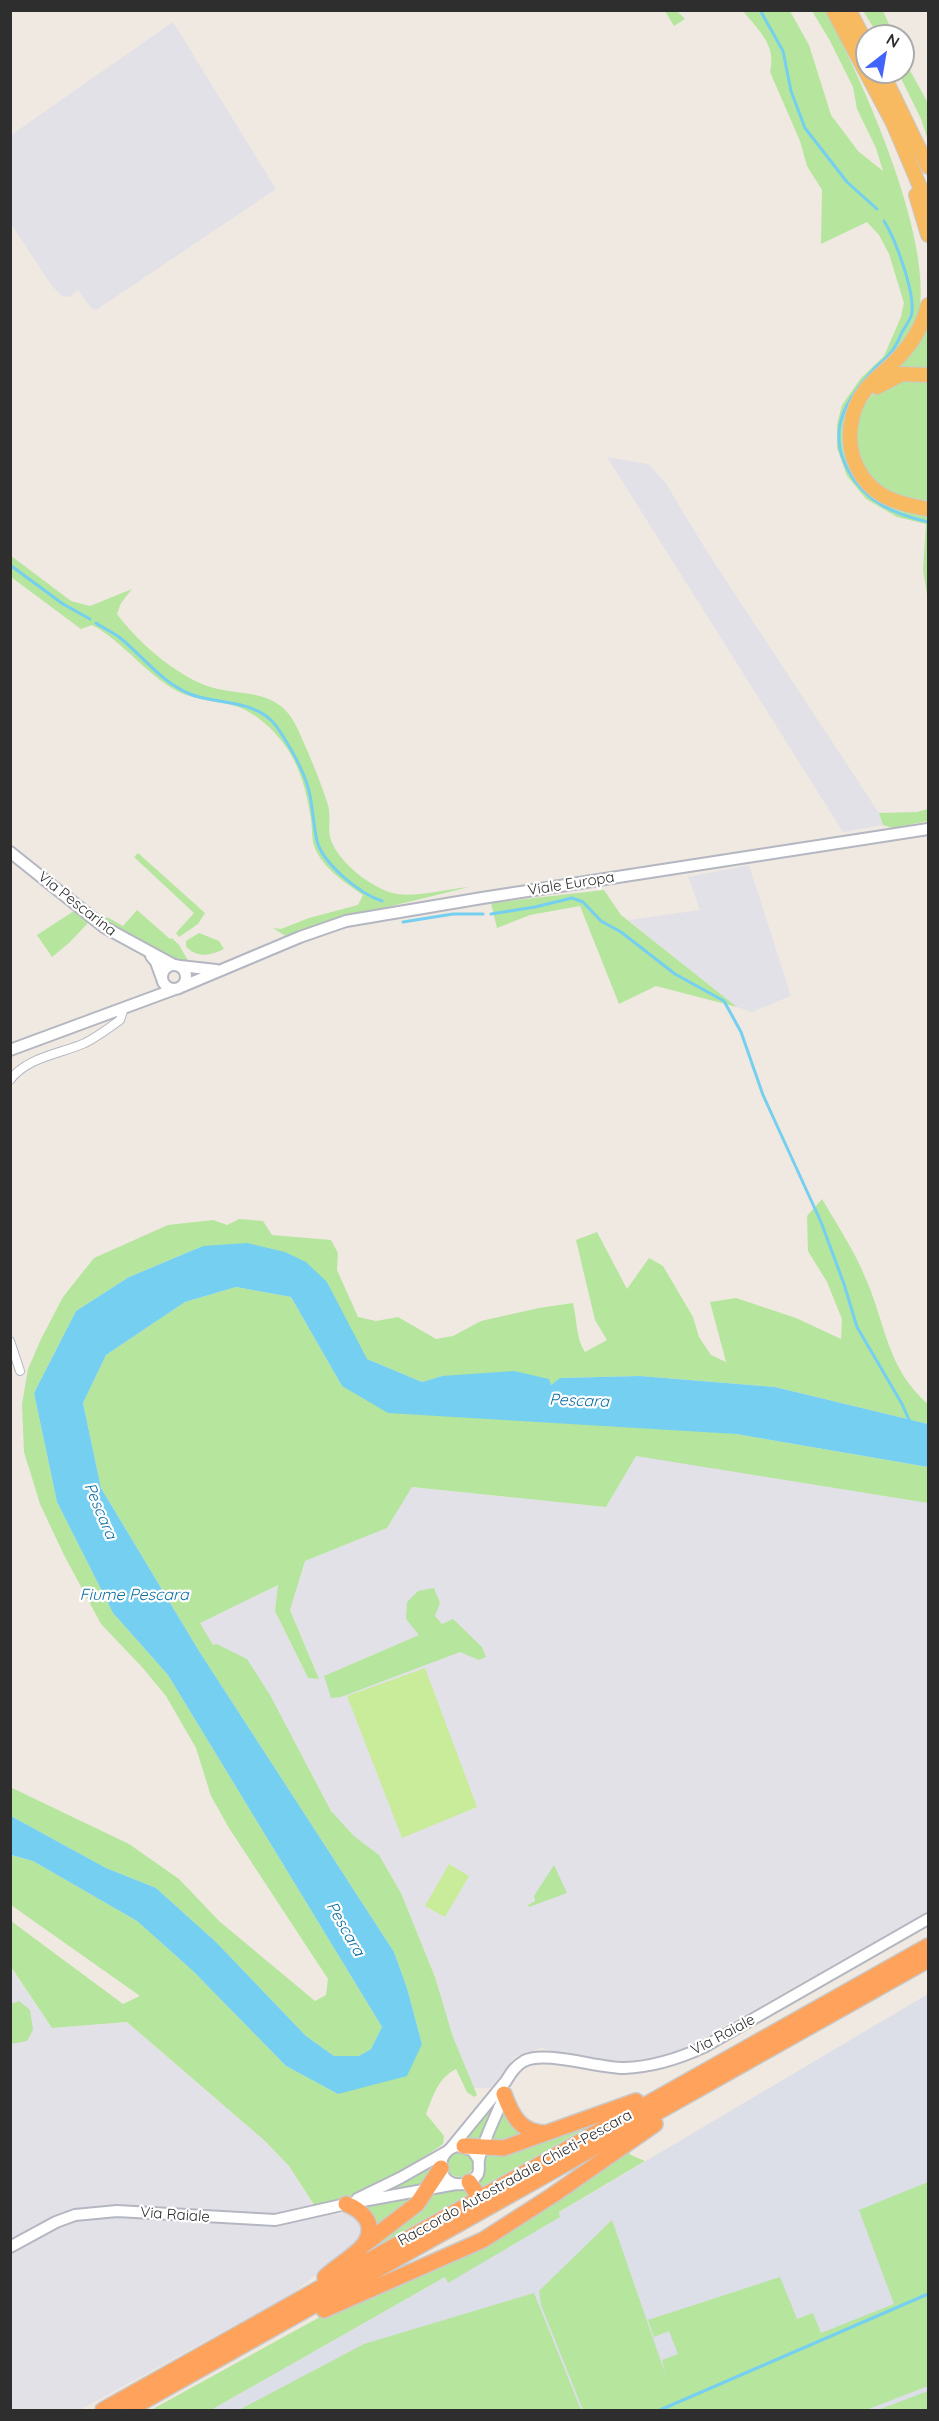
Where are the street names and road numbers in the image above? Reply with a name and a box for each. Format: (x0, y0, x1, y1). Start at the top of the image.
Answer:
street label: Via Pescarina (34, 868, 120, 940)
street label: Viale Europa (526, 868, 616, 900)
street label: Via Raiale (688, 2011, 758, 2059)
street label: Raccordo Autostradale Chieti-Pescara (395, 2106, 635, 2250)
street label: Via Raiale (140, 2204, 210, 2226)

